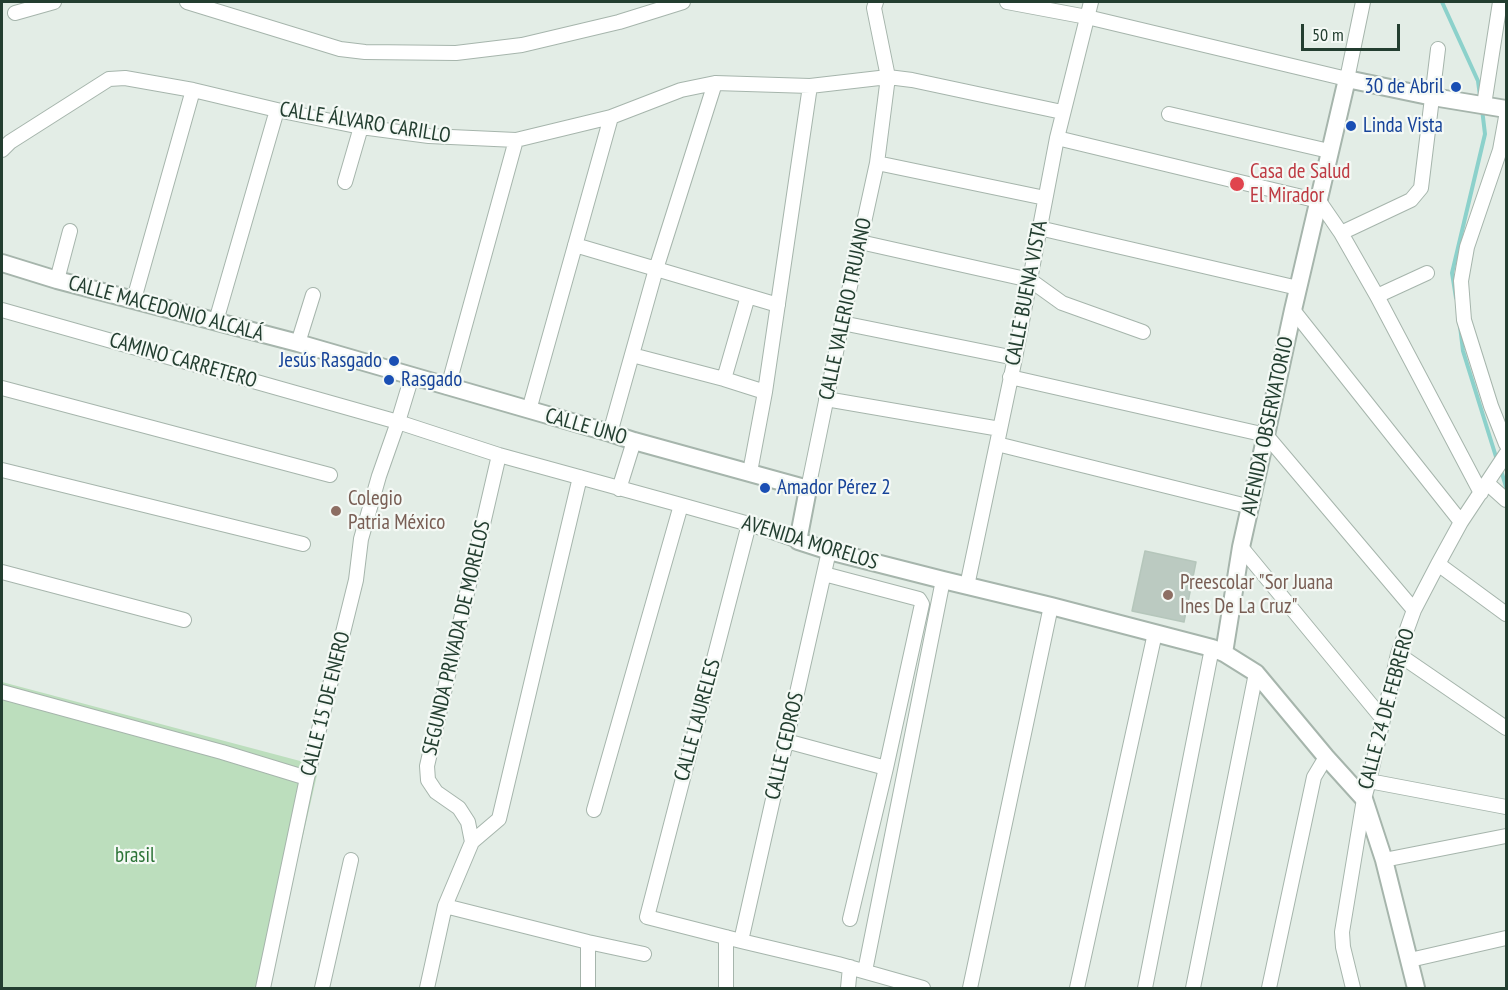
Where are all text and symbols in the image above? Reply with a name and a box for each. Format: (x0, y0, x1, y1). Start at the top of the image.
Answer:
scale bar (1304, 12, 1403, 50)
text: 50 m (1312, 23, 1344, 46)
place label: 30 de Abril (1364, 74, 1444, 100)
marker: 30 de Abril (1449, 80, 1463, 94)
street label: CALLE ÁLVARO CARILLO (278, 97, 452, 149)
place label: Linda Vista (1363, 113, 1443, 139)
marker: Linda Vista (1344, 119, 1358, 133)
place label: Casa de Salud El Mirador (1250, 159, 1350, 209)
marker: Casa de Salud El Mirador (1228, 175, 1246, 193)
street label: CALLE VALERIO TRUJANO (814, 216, 878, 402)
street label: CALLE BUENA VISTA (1001, 218, 1053, 368)
street label: CALLE MACEDONIO ALCALÁ (65, 271, 267, 347)
street label: CAMINO CARRETERO (106, 328, 260, 394)
street label: AVENIDA OBSERVATORIO (1237, 334, 1299, 518)
place label: Jesús Rasgado (279, 348, 382, 374)
marker: Jesús Rasgado (387, 354, 401, 368)
place label: Rasgado (401, 367, 462, 393)
marker: Rasgado (382, 373, 396, 387)
street label: CALLE UNO (542, 403, 630, 451)
place label: Amador Pérez 2 (777, 475, 891, 501)
marker: Amador Pérez 2 (758, 481, 772, 495)
place label: Colegio Patria México (348, 486, 445, 536)
marker: Colegio Patria México (329, 504, 343, 518)
street label: AVENIDA MORELOS (739, 510, 881, 576)
street label: SEGUNDA PRIVADA DE MORELOS (418, 518, 496, 758)
place label: Preescolar "Sor Juana Ines De La Cruz" (1180, 570, 1333, 620)
marker: Preescolar "Sor Juana Ines De La Cruz" (1161, 588, 1175, 602)
street label: CALLE 24 DE FEBRERO (1353, 626, 1421, 792)
street label: CALLE 15 DE ENERO (296, 629, 356, 779)
street label: CALLE LAURELES (670, 656, 726, 784)
street label: CALLE CEDROS (760, 690, 810, 802)
park label: brasil (115, 843, 155, 869)

